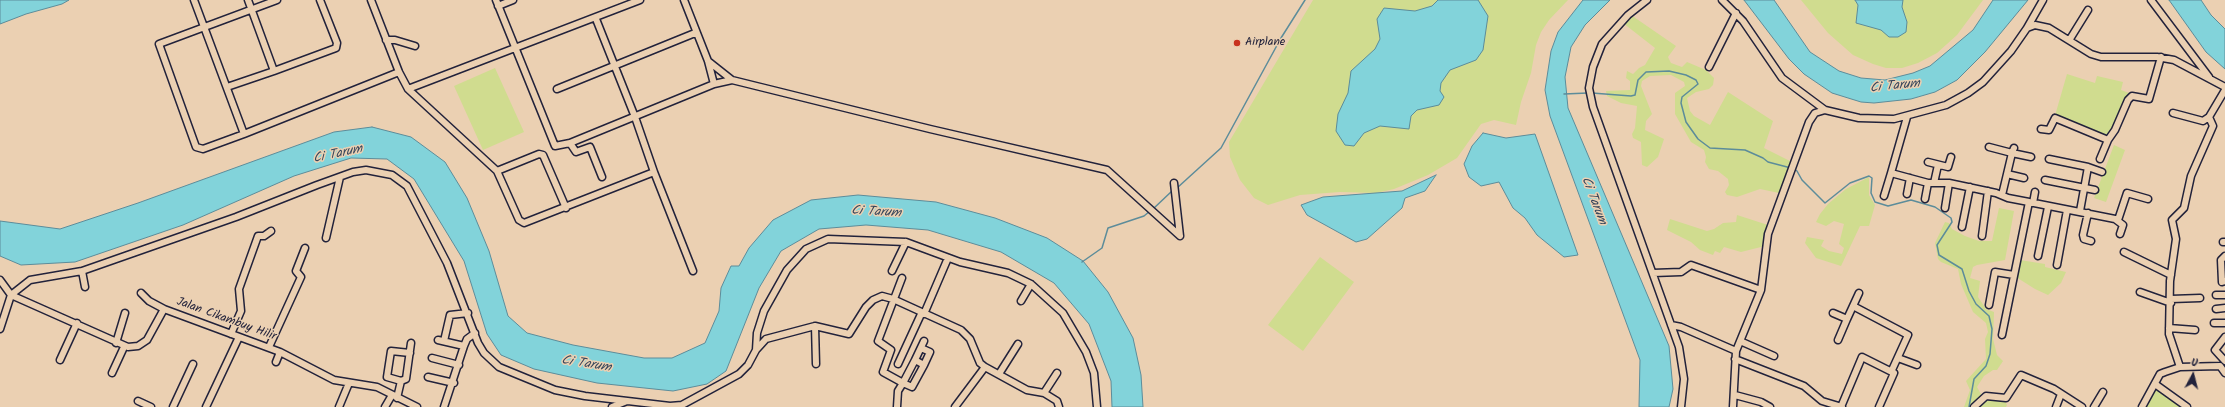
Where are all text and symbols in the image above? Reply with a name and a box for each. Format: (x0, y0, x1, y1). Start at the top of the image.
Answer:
place label: Airplane (1245, 36, 1285, 50)
marker: Airplane (1232, 38, 1242, 48)
water label: Ci Tarum (1869, 77, 1921, 97)
water label: Ci Tarum (312, 142, 364, 168)
water label: Ci Tarum (1577, 175, 1609, 227)
water label: Ci Tarum (851, 204, 901, 222)
street label: Jalan Cikambuy Hilir (174, 295, 278, 345)
water label: Ci Tarum (560, 353, 612, 377)
text: U (2190, 354, 2199, 372)
north arrow (2173, 355, 2213, 395)

